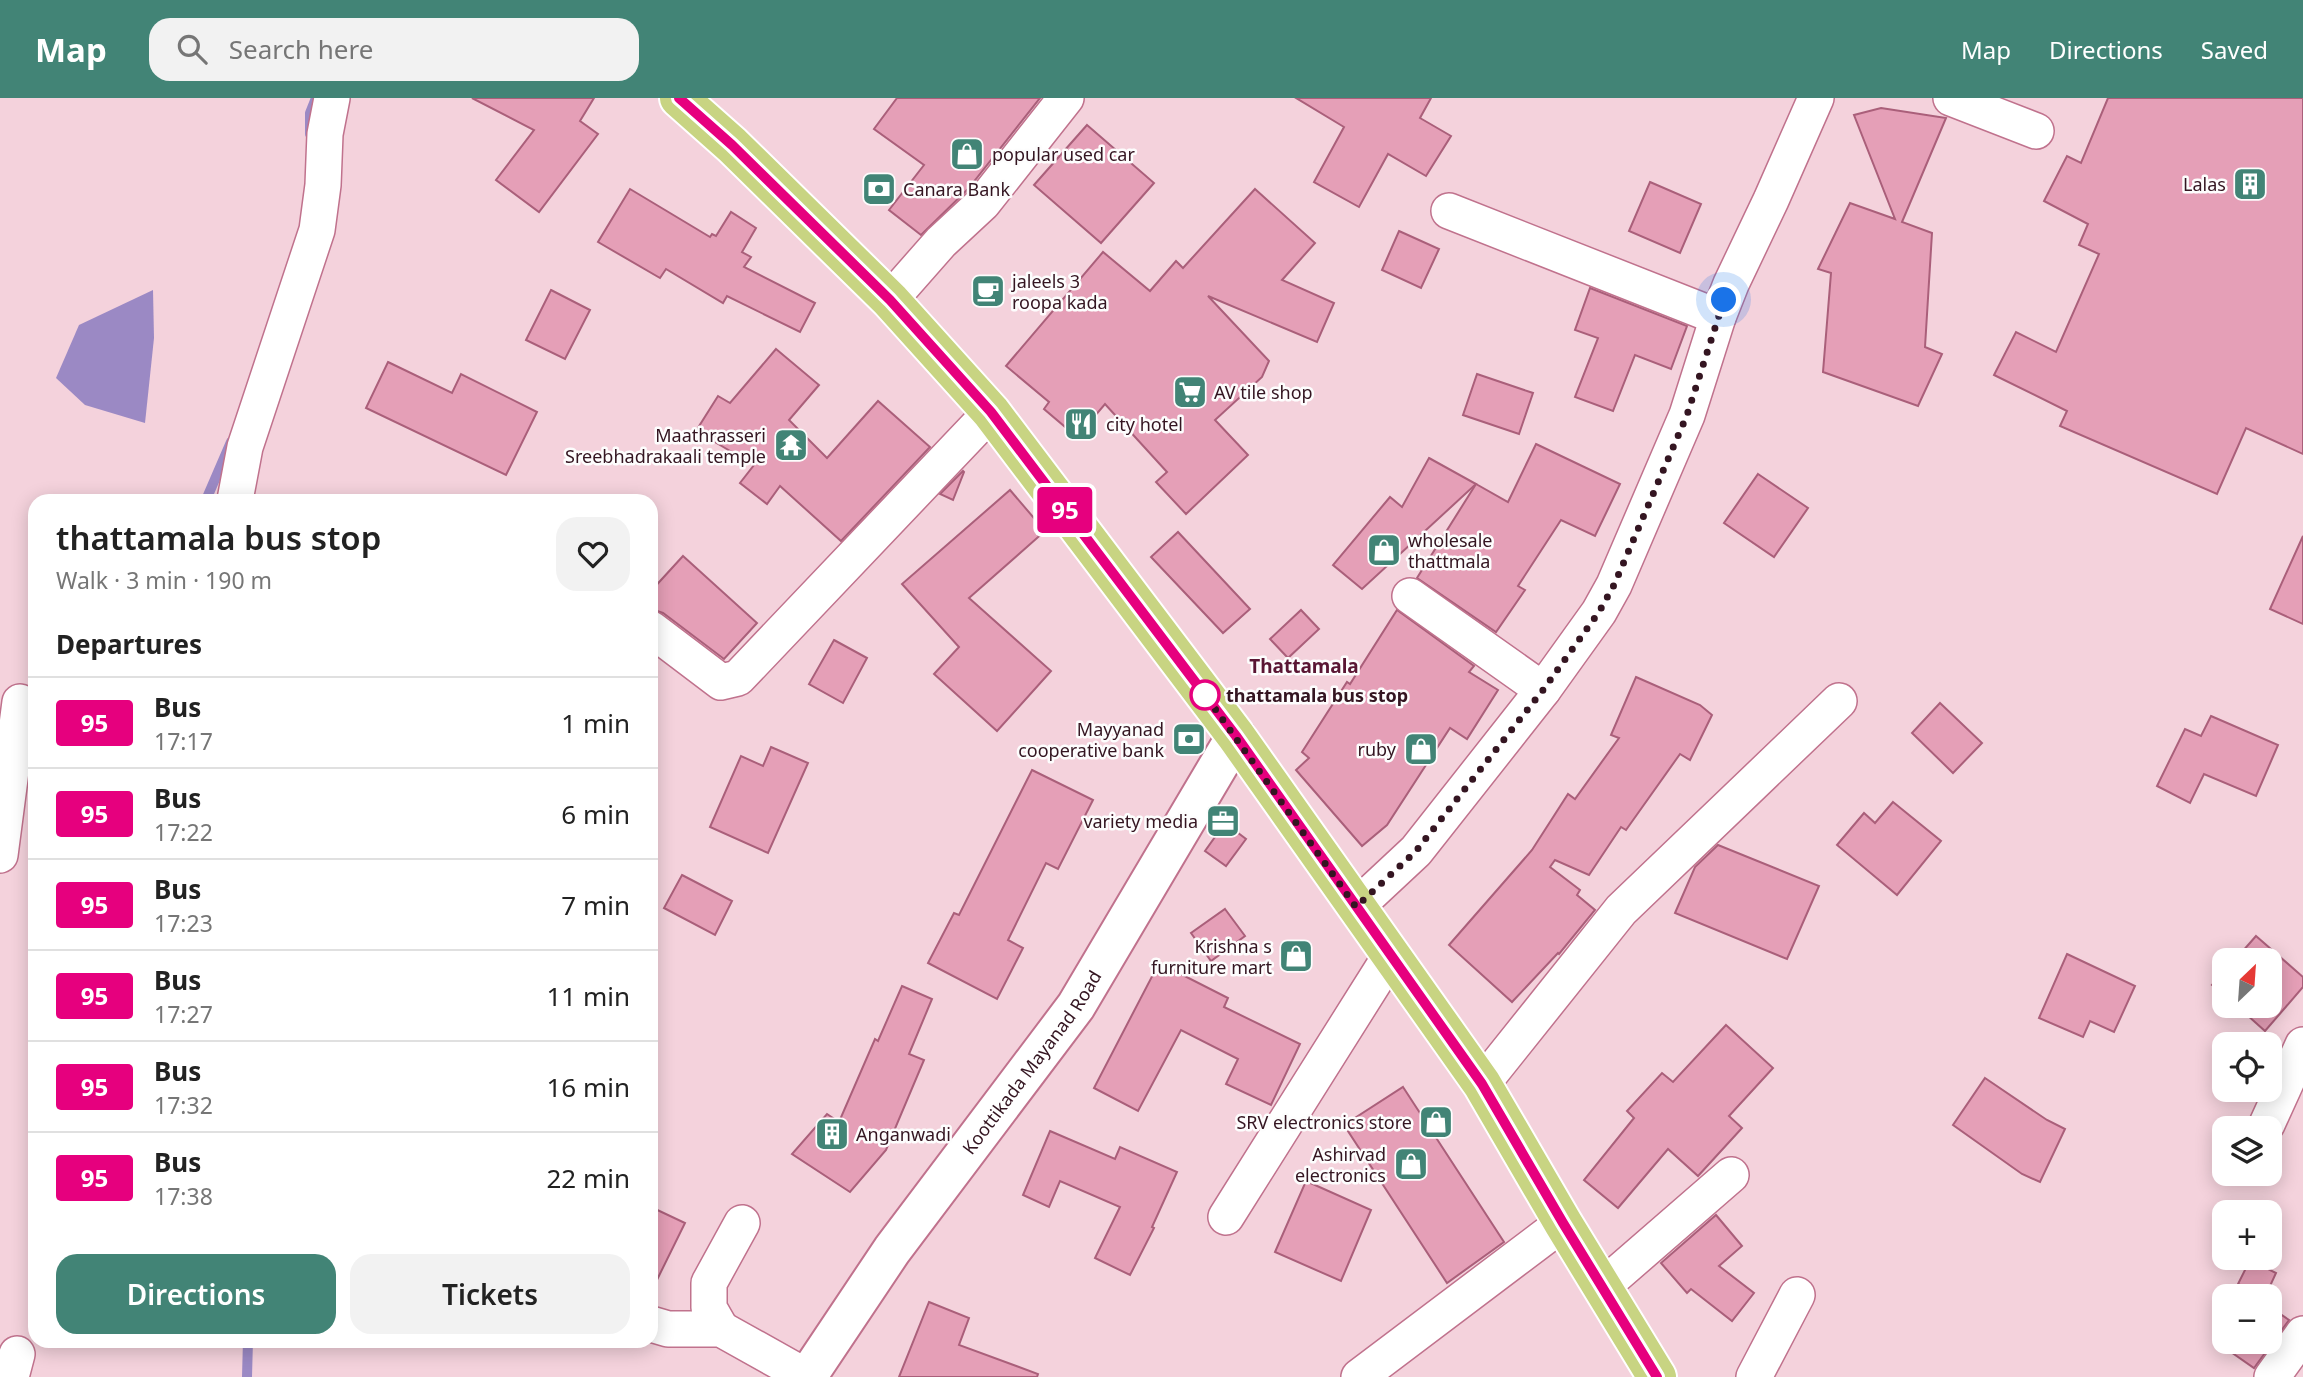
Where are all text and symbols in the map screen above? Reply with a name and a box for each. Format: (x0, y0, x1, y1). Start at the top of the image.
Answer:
search box (149, 18, 639, 81)
text: Map (35, 27, 107, 72)
icon: search (173, 30, 211, 68)
text: Search here (229, 31, 373, 67)
text: Map (1961, 33, 2011, 66)
text: Directions (2049, 33, 2163, 66)
text: Saved (2201, 33, 2268, 66)
shop icon: popular used car (948, 135, 986, 173)
place label: popular used car (992, 142, 1135, 166)
building icon: Lalas (2231, 165, 2269, 203)
bank icon: Canara Bank (860, 170, 898, 208)
place label: Lalas (2183, 172, 2226, 196)
place label: Canara Bank (903, 177, 1010, 201)
place label: jaleels 3 roopa kada (1011, 269, 1108, 314)
cafe icon: jaleels 3 roopa kada (969, 272, 1007, 310)
your location (1706, 282, 1741, 317)
supermarket icon: AV tile shop (1171, 373, 1209, 411)
place label: AV tile shop (1214, 380, 1313, 404)
restaurant icon: city hotel (1062, 405, 1100, 443)
place label: city hotel (1106, 412, 1183, 436)
place label: Maathrasseri Sreebhadrakaali temple (565, 423, 766, 468)
temple icon: Maathrasseri Sreebhadrakaali temple (772, 426, 810, 464)
line badge: 95 (1034, 487, 1096, 533)
text: 95 (1051, 493, 1079, 526)
text: thattamala bus stop (56, 515, 381, 560)
button: heart (556, 517, 630, 591)
place label: wholesale thattmala (1408, 528, 1492, 573)
shop icon: wholesale thattmala (1365, 531, 1403, 569)
text: Walk · 3 min · 190 m (56, 564, 272, 596)
text: Departures (56, 626, 202, 662)
district label: Thattamala (1249, 653, 1359, 679)
marker: thattamala bus stop (1190, 680, 1220, 710)
place label: thattamala bus stop (1226, 683, 1408, 707)
text: Bus (154, 689, 201, 725)
text: 1 min (561, 705, 630, 741)
text: 95 (81, 706, 108, 739)
place label: Mayyanad cooperative bank (1018, 717, 1164, 762)
bank icon: Mayyanad cooperative bank (1170, 720, 1208, 758)
text: 17:17 (154, 725, 213, 757)
shop icon: ruby (1402, 730, 1440, 768)
place label: ruby (1358, 737, 1397, 761)
text: Bus (154, 780, 201, 816)
text: 6 min (561, 796, 630, 832)
text: 95 (81, 797, 108, 830)
office icon: variety media (1204, 802, 1242, 840)
place label: variety media (1083, 809, 1198, 833)
text: 17:22 (154, 816, 213, 848)
text: Bus (154, 871, 201, 907)
text: 7 min (561, 887, 630, 923)
text: 95 (81, 888, 108, 921)
text: 17:23 (154, 907, 213, 939)
place label: Krishna s furniture mart (1151, 934, 1273, 979)
shop icon: Krishna s furniture mart (1277, 937, 1315, 975)
north arrow (2212, 948, 2282, 1018)
map controls (2212, 948, 2282, 1354)
text: Bus (154, 962, 201, 998)
street label: Koottikada Mayanad Road (957, 966, 1107, 1159)
text: 11 min (546, 978, 630, 1014)
text: 95 (81, 979, 108, 1012)
text: 17:27 (154, 998, 213, 1030)
button: locate (2212, 1032, 2282, 1102)
text: Bus (154, 1053, 201, 1089)
text: 16 min (546, 1069, 630, 1105)
text: 95 (81, 1070, 108, 1103)
text: 17:32 (154, 1089, 213, 1121)
shop icon: SRV electronics store (1417, 1103, 1455, 1141)
place label: SRV electronics store (1236, 1110, 1412, 1134)
building icon: Anganwadi (813, 1115, 851, 1153)
button: layers (2212, 1116, 2282, 1186)
place label: Anganwadi (856, 1122, 951, 1146)
place label: Ashirvad electronics (1295, 1142, 1386, 1187)
text: Bus (154, 1144, 201, 1180)
shop icon: Ashirvad electronics (1392, 1145, 1430, 1183)
text: 22 min (546, 1160, 630, 1196)
text: 95 (81, 1161, 108, 1194)
text: 17:38 (154, 1180, 213, 1212)
button: + (2212, 1200, 2282, 1270)
button: Directions (56, 1254, 336, 1334)
button: Tickets (350, 1254, 630, 1334)
button: − (2212, 1284, 2282, 1354)

